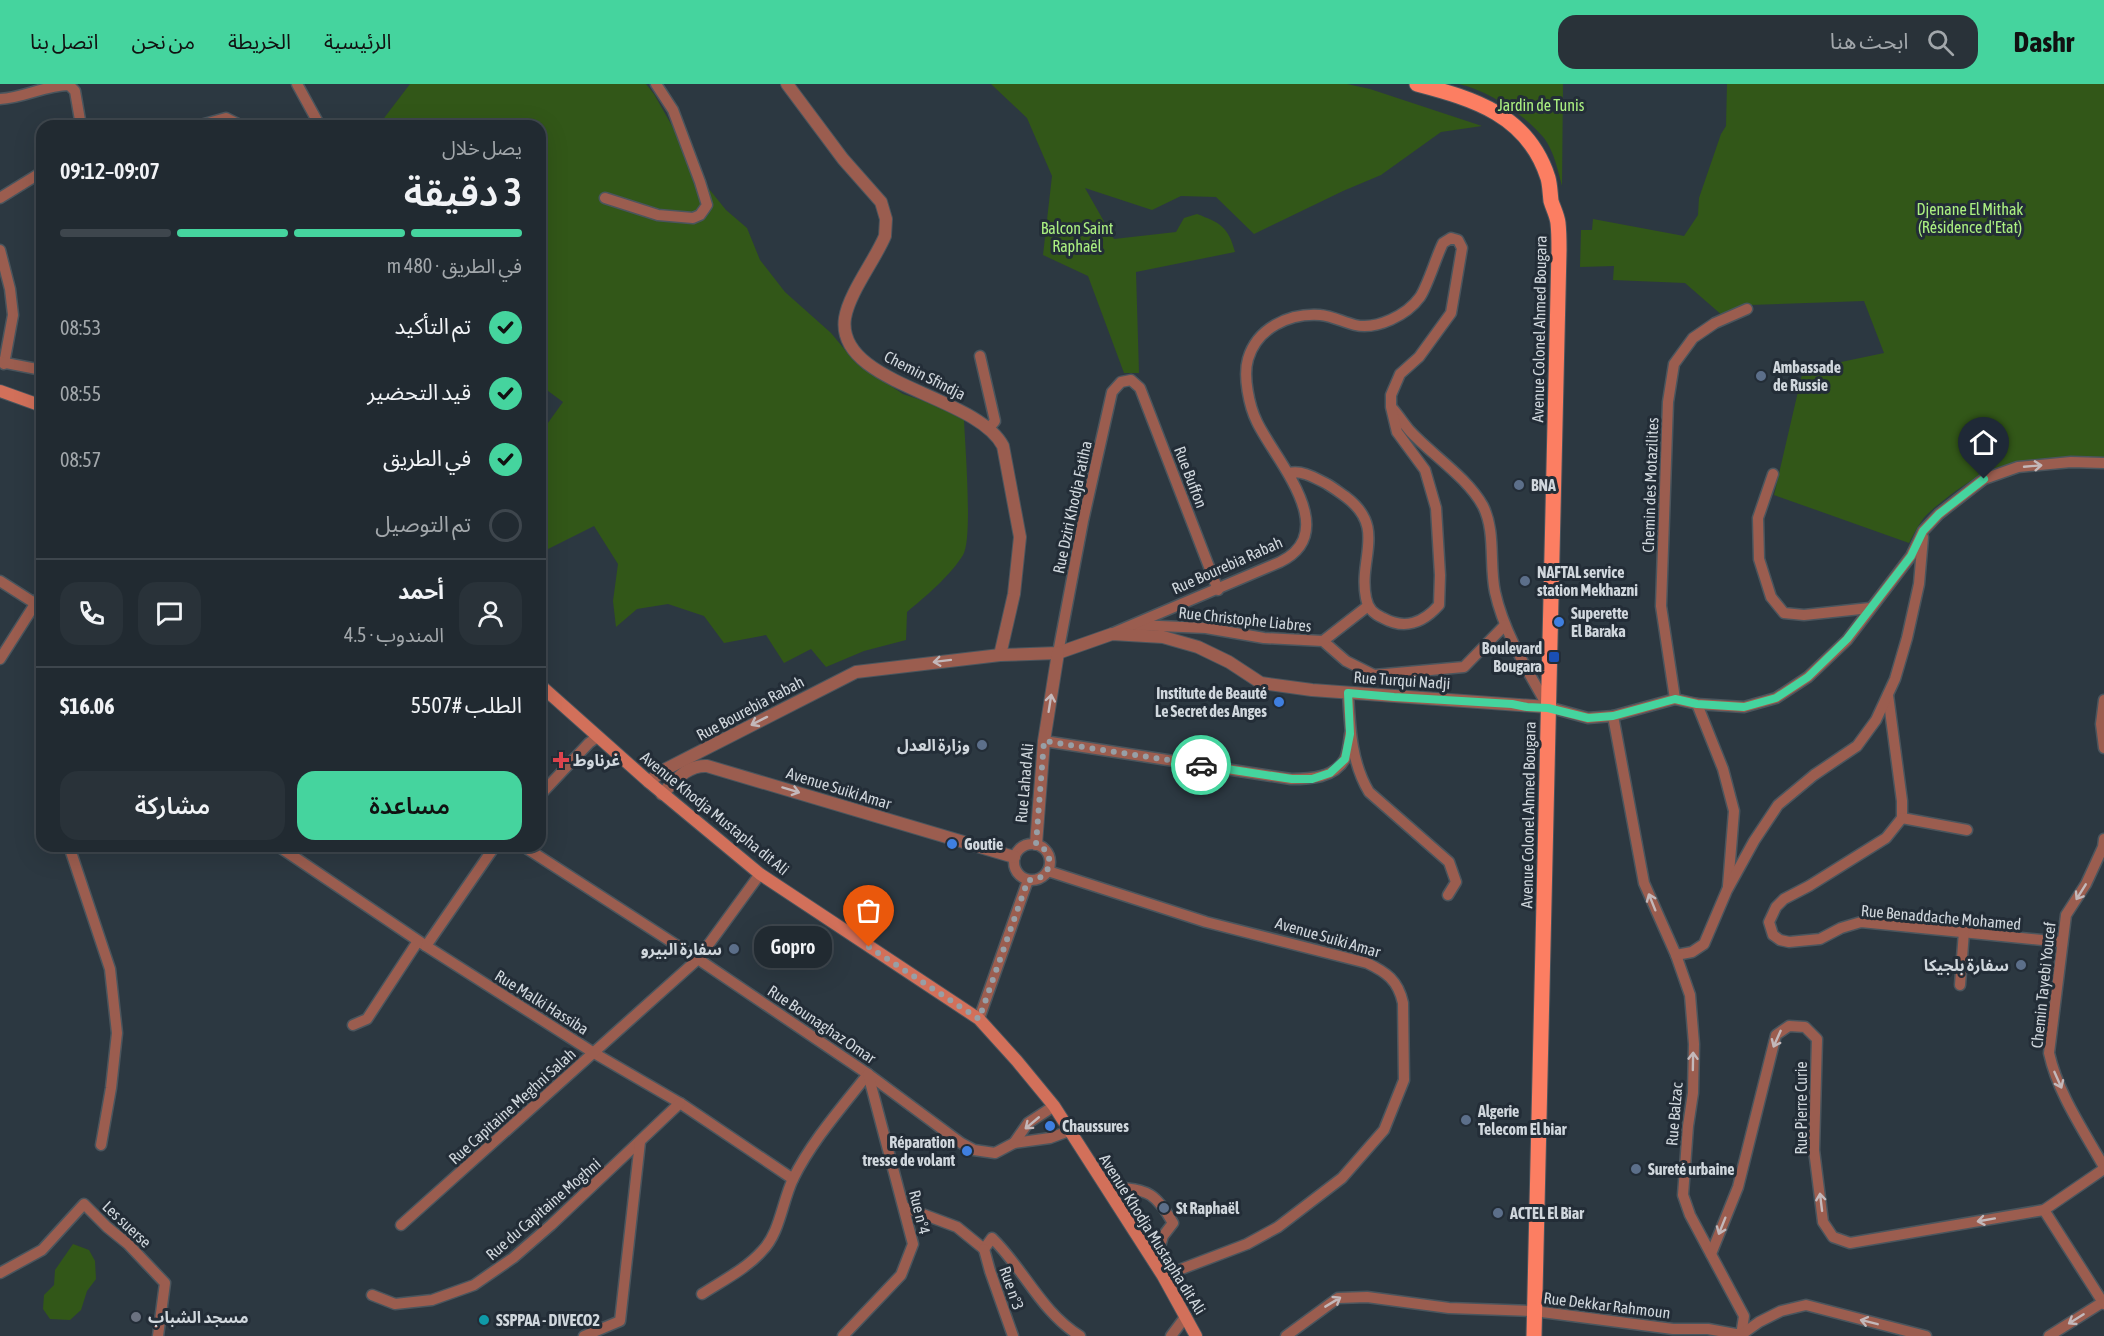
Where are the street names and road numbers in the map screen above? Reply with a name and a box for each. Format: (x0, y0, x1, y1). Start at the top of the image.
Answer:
street label: Avenue Colonel Ahmed Bougara (1528, 235, 1551, 423)
street label: Chemin Sfindja (881, 347, 969, 404)
street label: Chemin des Motazilites (1639, 417, 1661, 553)
street label: Rue Dziri Khodja Fatiha (1049, 439, 1096, 575)
street label: Rue Buffon (1171, 444, 1211, 510)
street label: Rue Bourebia Rabah (1169, 533, 1285, 597)
street label: Rue Christophe Liabres (1178, 603, 1313, 636)
street label: Rue Turqui Nadji (1353, 668, 1451, 693)
street label: Rue Bourebia Rabah (693, 672, 807, 744)
street label: Avenue Colonel Ahmed Bougara (1517, 721, 1540, 909)
street label: Rue Lahad Ali (1012, 743, 1036, 823)
street label: Avenue Khodja Mustapha dit Ali (637, 748, 793, 879)
street label: Avenue Suiki Amar (784, 764, 894, 813)
street label: Rue Benaddache Mohamed (1860, 901, 2022, 933)
street label: Avenue Suiki Amar (1273, 913, 1383, 961)
street label: Chemin Tayebi Youcef (2027, 920, 2060, 1049)
street label: Rue Malki Hassiba (492, 966, 592, 1038)
street label: Rue Bounaghaz Omar (764, 981, 880, 1068)
street label: Rue Capitaine Meghni Salah (445, 1044, 580, 1168)
street label: Rue Pierre Curie (1792, 1061, 1810, 1155)
street label: Rue Balzac (1662, 1081, 1686, 1146)
street label: Avenue Khodja Mustapha dit Ali (1095, 1151, 1210, 1318)
street label: Rue du Capitaine Moghni (482, 1154, 605, 1264)
street label: Rue n°4 (906, 1188, 934, 1236)
street label: Les suerse (99, 1197, 155, 1251)
street label: Rue n°3 (996, 1264, 1028, 1312)
street label: Rue Dekkar Rahmoun (1543, 1288, 1671, 1322)

